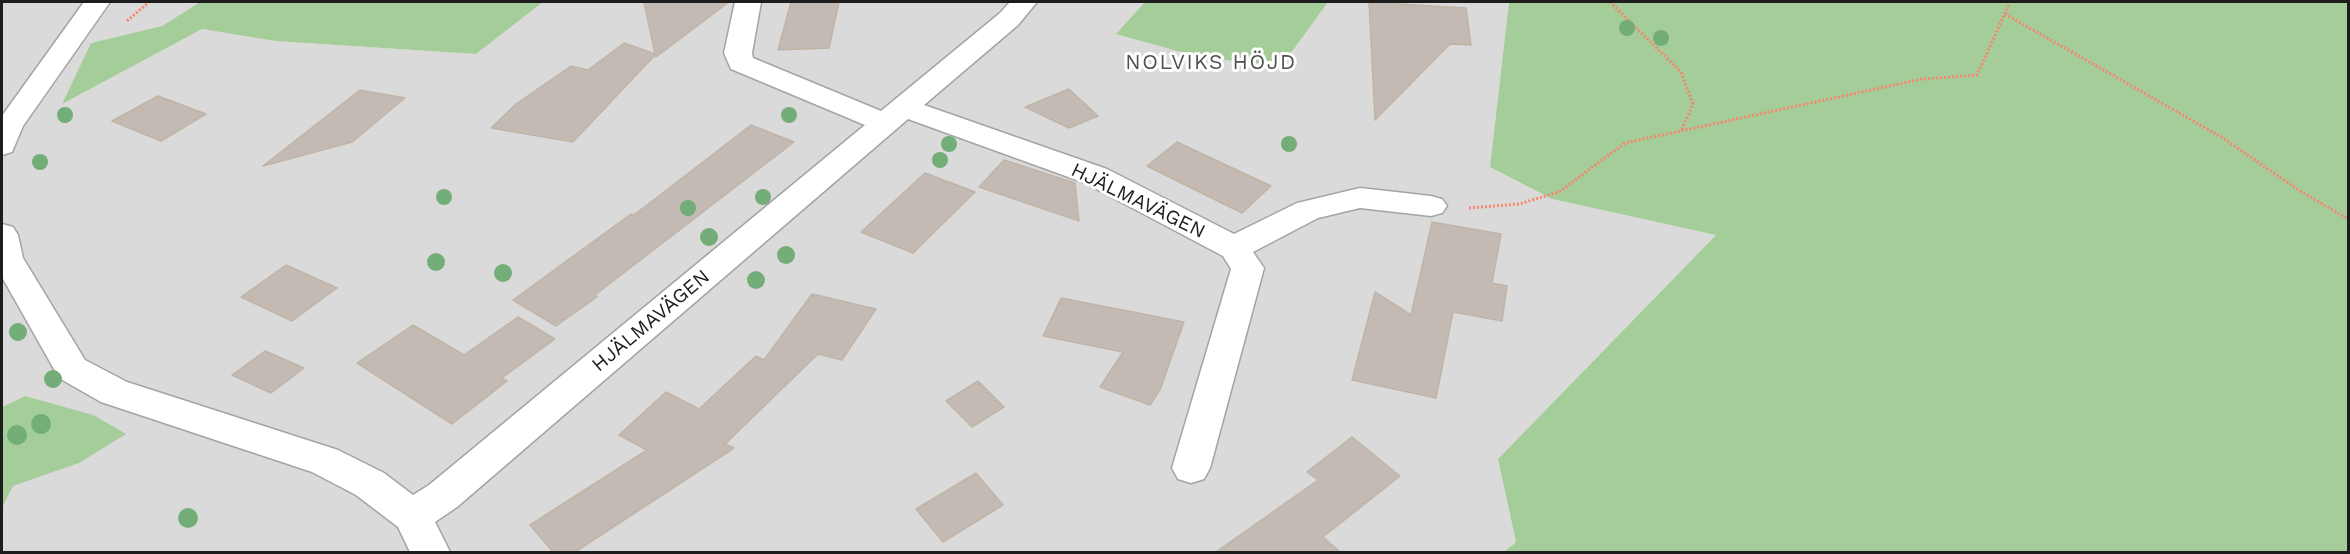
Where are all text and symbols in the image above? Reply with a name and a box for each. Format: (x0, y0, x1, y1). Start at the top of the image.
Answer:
district label: NOLVIKS HÖJD (1125, 50, 1297, 76)
street label: HJÄLMAVÄGEN (1067, 158, 1209, 244)
street label: HJÄLMAVÄGEN (587, 265, 715, 377)

